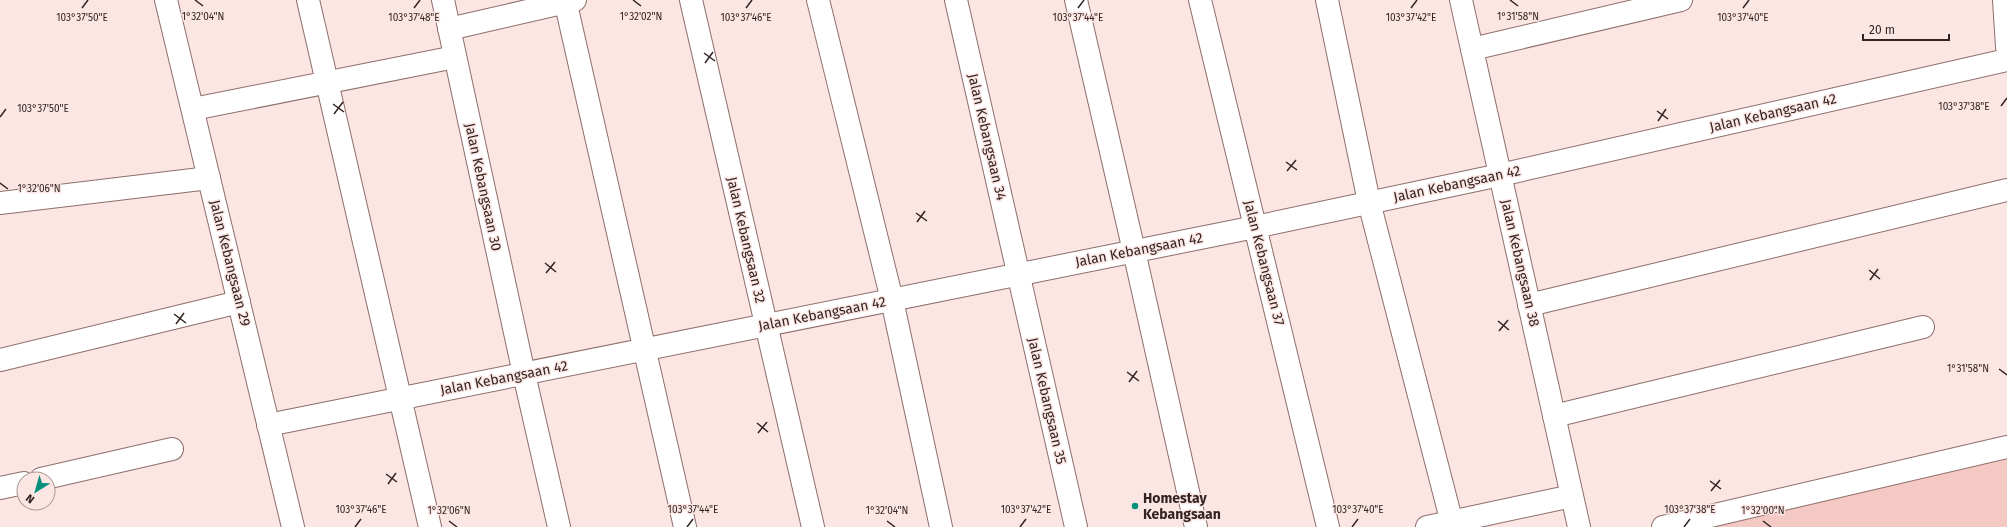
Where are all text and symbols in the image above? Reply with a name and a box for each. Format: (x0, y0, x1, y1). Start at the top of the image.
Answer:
text: 1°32'04"N (182, 11, 224, 23)
text: 1°32'02"N (620, 11, 662, 23)
text: 1°31'58"N (1497, 11, 1539, 23)
text: 103°37'50"E (56, 12, 108, 24)
text: 103°37'48"E (388, 12, 440, 24)
text: 103°37'46"E (720, 12, 772, 24)
text: 103°37'44"E (1053, 12, 1103, 24)
text: 103°37'42"E (1386, 12, 1436, 24)
text: 103°37'40"E (1717, 12, 1769, 24)
scale bar (1863, 16, 1949, 42)
text: 20 m (1869, 23, 1895, 37)
street label: Jalan Kebangsaan 34 (964, 72, 1010, 203)
street label: Jalan Kebangsaan 42 (1708, 90, 1838, 136)
text: 103°37'38"E (1938, 101, 1990, 113)
text: 103°37'50"E (17, 103, 69, 115)
street label: Jalan Kebangsaan 30 (461, 121, 505, 253)
street label: Jalan Kebangsaan 42 (1392, 162, 1522, 206)
street label: Jalan Kebangsaan 32 (723, 175, 769, 305)
text: 1°32'06"N (17, 183, 61, 195)
street label: Jalan Kebangsaan 29 (206, 198, 254, 328)
street label: Jalan Kebangsaan 37 (1240, 198, 1288, 328)
street label: Jalan Kebangsaan 38 (1497, 198, 1543, 329)
street label: Jalan Kebangsaan 42 (1074, 229, 1204, 271)
street label: Jalan Kebangsaan 42 (757, 293, 887, 335)
street label: Jalan Kebangsaan 35 (1024, 336, 1070, 466)
street label: Jalan Kebangsaan 42 (439, 357, 569, 399)
text: 1°31'58"N (1947, 363, 1989, 375)
north arrow (16, 471, 56, 511)
place label: Homestay Kebangsaan (1143, 490, 1221, 523)
text: N (23, 491, 37, 506)
marker: Homestay Kebangsaan (1130, 501, 1140, 511)
text: 103°37'46"E (335, 504, 387, 516)
text: 103°37'44"E (668, 504, 718, 516)
text: 103°37'42"E (1001, 504, 1051, 516)
text: 103°37'40"E (1332, 504, 1384, 516)
text: 103°37'38"E (1664, 504, 1716, 516)
text: 1°32'06"N (427, 505, 471, 517)
text: 1°32'04"N (866, 505, 908, 517)
text: 1°32'00"N (1741, 505, 1785, 517)

